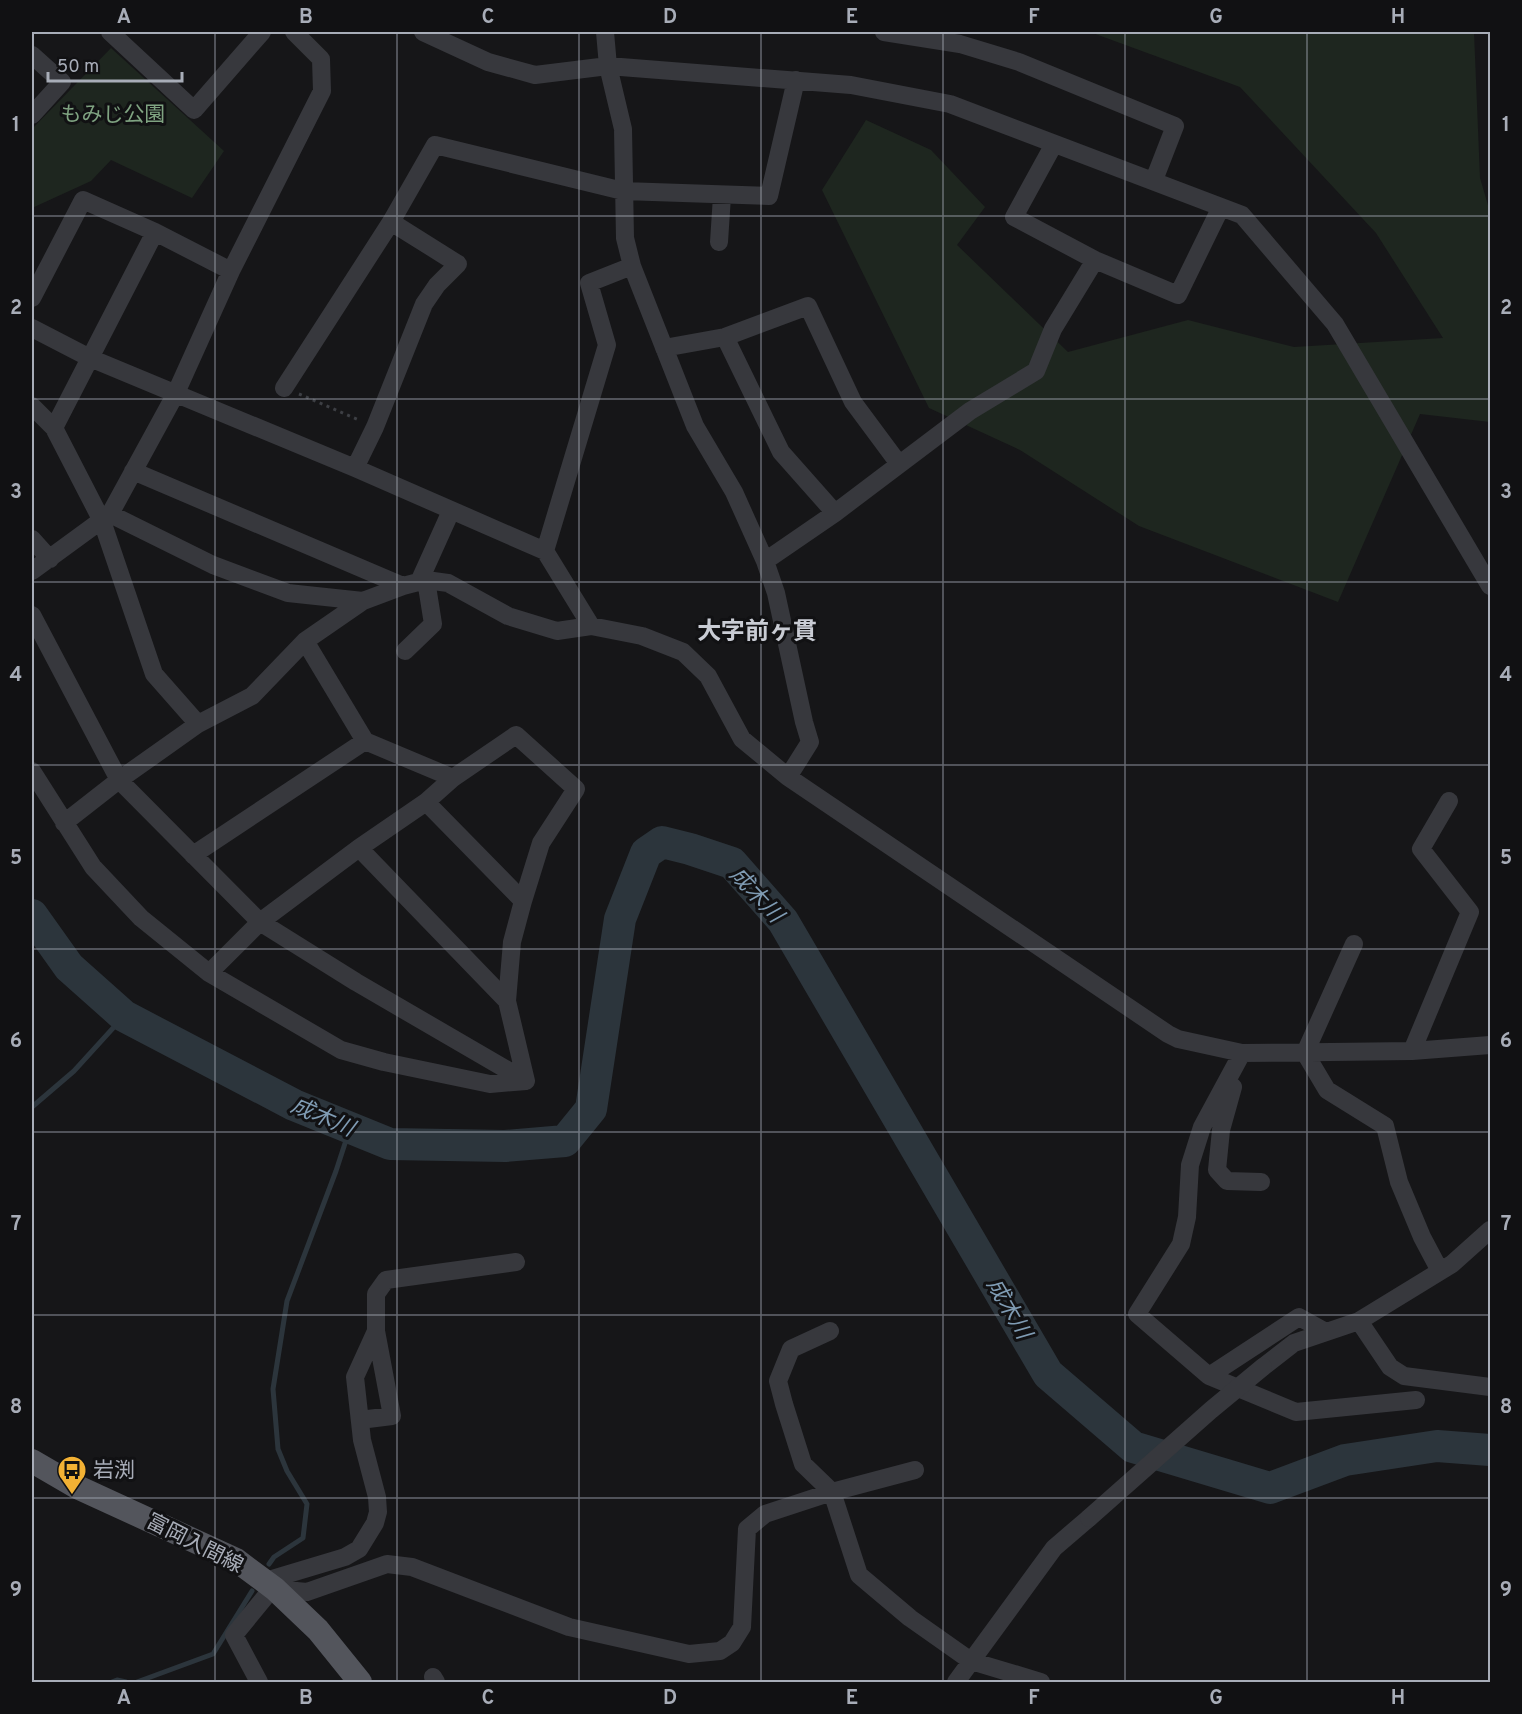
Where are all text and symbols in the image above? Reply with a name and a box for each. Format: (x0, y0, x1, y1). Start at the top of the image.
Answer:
text: A (117, 5, 131, 31)
text: B (299, 5, 313, 31)
text: C (482, 5, 494, 31)
text: D (663, 5, 677, 31)
text: E (846, 5, 858, 31)
text: F (1028, 5, 1040, 31)
text: G (1209, 5, 1223, 31)
text: H (1391, 5, 1405, 31)
scale bar (48, 45, 182, 83)
text: 50 m (57, 56, 99, 79)
park label: もみじ公園 (61, 102, 166, 129)
text: 1 (12, 113, 20, 139)
text: 1 (1502, 113, 1510, 139)
text: 2 (10, 296, 22, 322)
text: 2 (1500, 296, 1512, 322)
text: 3 (10, 480, 22, 506)
text: 3 (1500, 480, 1512, 506)
district label: 大字前ヶ貫 (697, 618, 817, 648)
text: 4 (10, 663, 22, 689)
text: 4 (1500, 663, 1512, 689)
text: 5 (10, 846, 22, 872)
text: 5 (1500, 846, 1512, 872)
water label: 成木川 (723, 862, 789, 931)
text: 6 (10, 1029, 22, 1055)
text: 6 (1500, 1029, 1512, 1055)
water label: 成木川 (286, 1093, 360, 1144)
text: 7 (11, 1212, 21, 1238)
text: 7 (1501, 1212, 1511, 1238)
water label: 成木川 (980, 1274, 1037, 1346)
text: 8 (10, 1395, 22, 1421)
text: 8 (1500, 1395, 1512, 1421)
bus stop icon: 岩渕 (56, 1454, 88, 1496)
place label: 岩渕 (93, 1458, 135, 1485)
street label: 富岡入間線 (141, 1508, 247, 1580)
text: 9 (10, 1578, 22, 1604)
text: 9 (1500, 1578, 1512, 1604)
text: A (117, 1686, 131, 1712)
text: B (299, 1686, 313, 1712)
text: C (482, 1686, 494, 1712)
text: D (663, 1686, 677, 1712)
text: E (846, 1686, 858, 1712)
text: F (1028, 1686, 1040, 1712)
text: G (1209, 1686, 1223, 1712)
text: H (1391, 1686, 1405, 1712)

